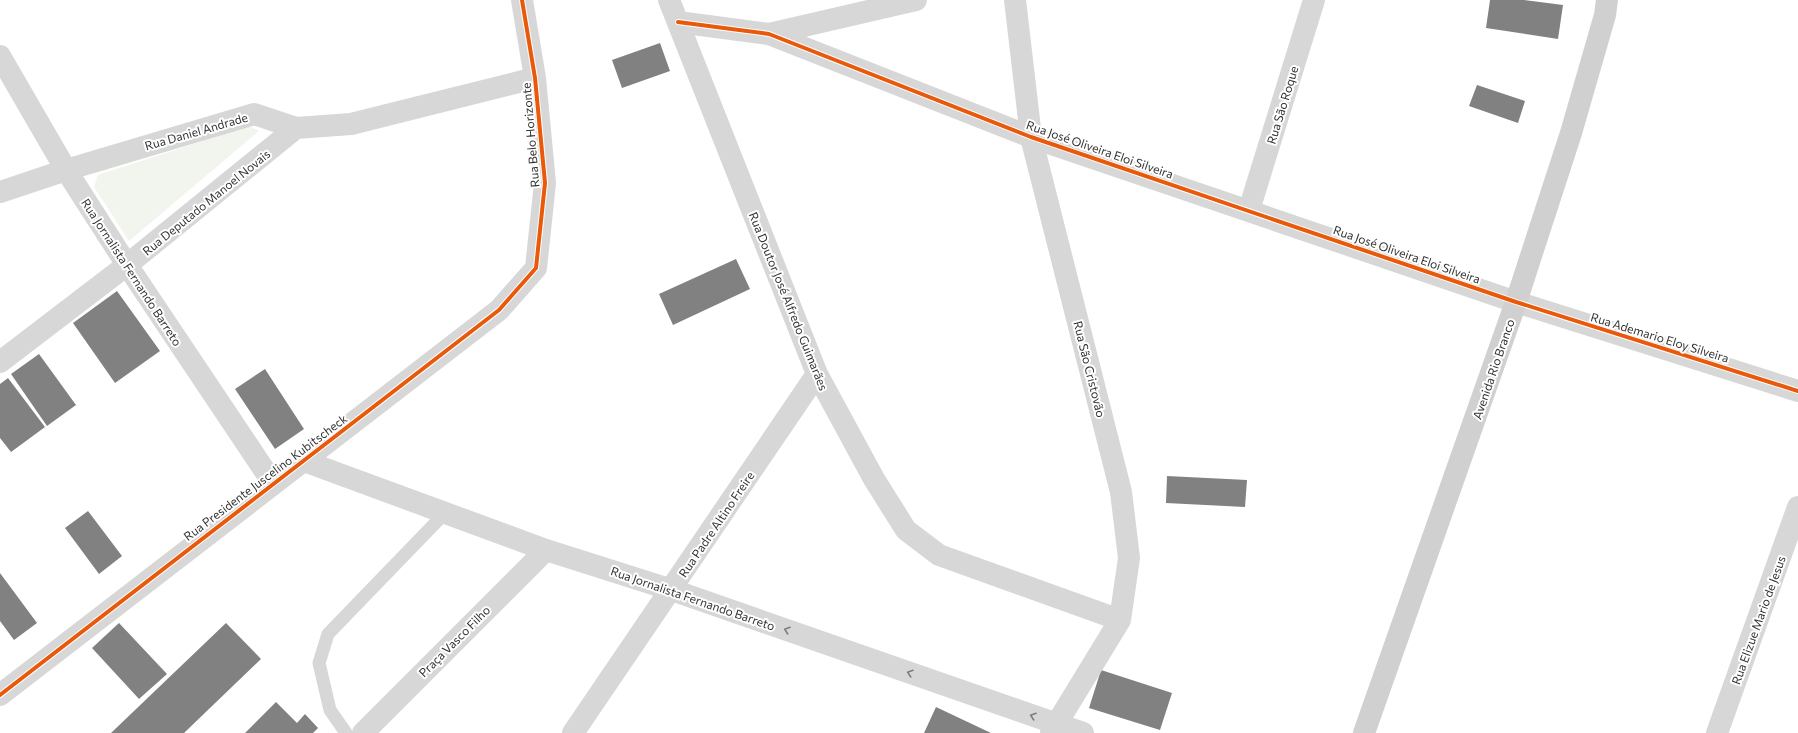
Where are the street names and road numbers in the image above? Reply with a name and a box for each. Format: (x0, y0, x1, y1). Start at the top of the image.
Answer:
street label: Rua São Roque (1263, 64, 1301, 146)
street label: Rua Belo Horizonte (518, 82, 542, 188)
street label: Rua Daniel Andrade (143, 110, 249, 152)
street label: Rua José Oliveira Eloi Silveira (1024, 117, 1175, 182)
street label: Rua Deputado Manoel Novais (139, 146, 273, 258)
street label: Rua Jornalista Fernando Barreto (78, 196, 185, 349)
street label: Rua Doutor José Alfredo Guimarães (746, 210, 831, 393)
street label: Rua José Oliveira Eloi Silveira (1331, 222, 1482, 287)
street label: Rua Ademario Eloy Silveira (1589, 309, 1731, 365)
street label: Avenida Rio Branco (1469, 317, 1517, 421)
street label: Rua São Cristovão (1071, 319, 1109, 419)
street label: Rua Presidente Juscelino Kubitscheck (181, 411, 350, 544)
street label: Rua Padre Altino Freire (675, 468, 757, 580)
street label: Rua Elizue Mario de Jesus (1728, 554, 1789, 687)
street label: Rua Jornalista Fernando Barreto (609, 563, 777, 634)
street label: Praça Vasco Filho (416, 603, 492, 679)

